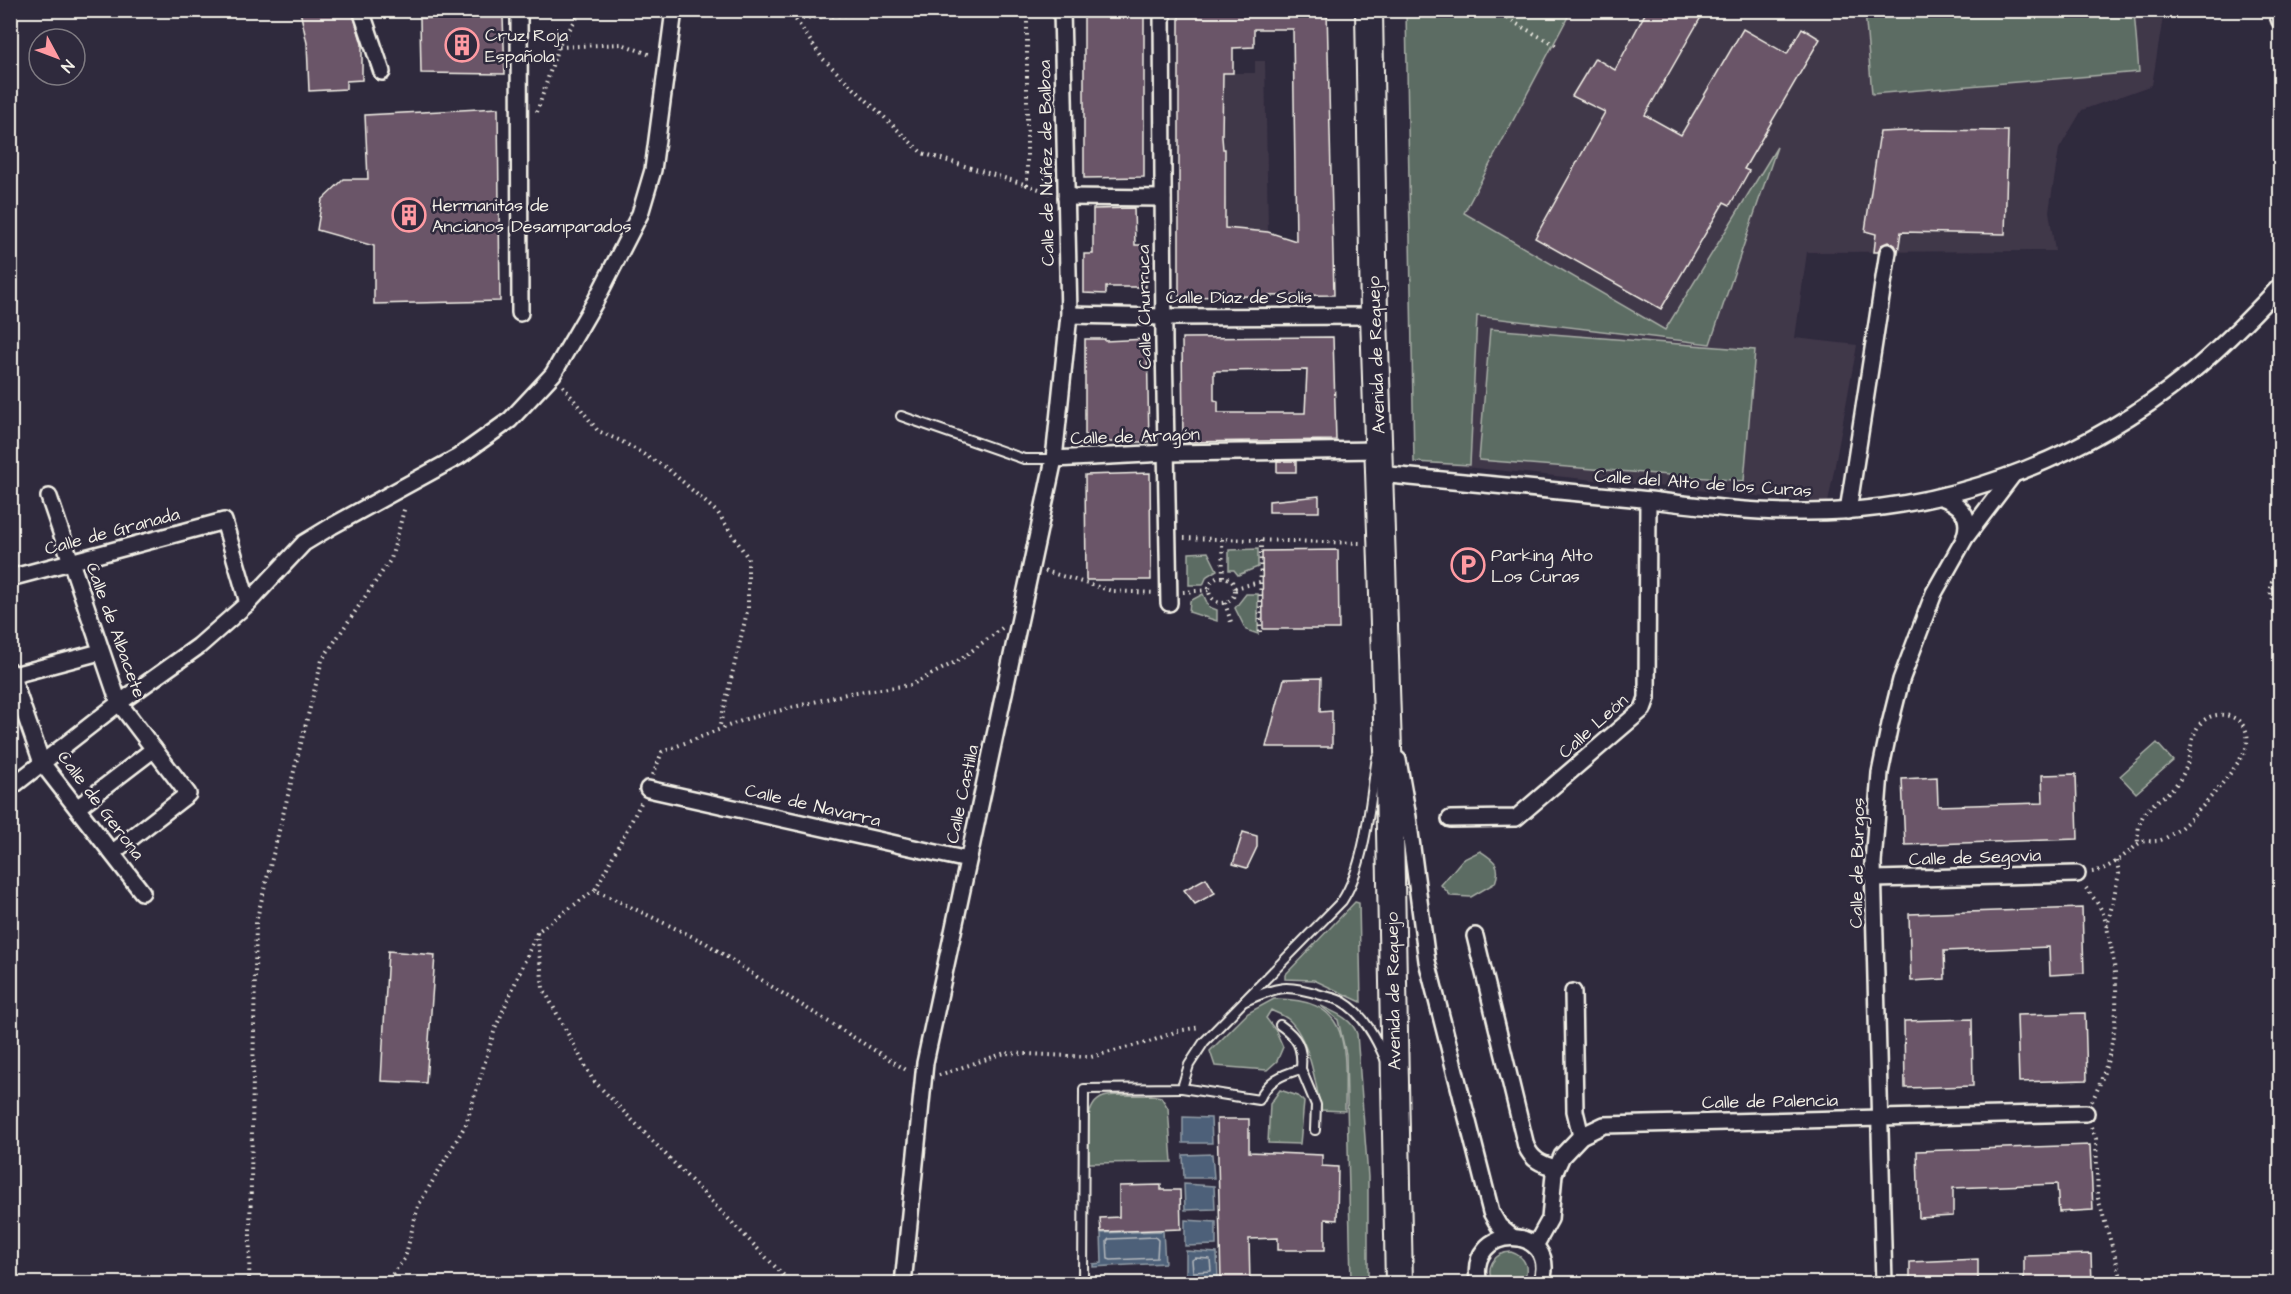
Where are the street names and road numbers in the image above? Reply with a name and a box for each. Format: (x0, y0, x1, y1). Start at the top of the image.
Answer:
street label: Calle de Núñez de Balboa (1032, 60, 1061, 266)
street label: Calle Churruca (1131, 244, 1158, 370)
street label: Avenida de Requejo (1361, 276, 1392, 434)
street label: Calle Díaz de Solís (1166, 285, 1312, 310)
street label: Calle de Aragón (1070, 422, 1200, 452)
street label: Calle del Alto de los Curas (1593, 463, 1813, 504)
street label: Calle de Granada (42, 501, 182, 562)
street label: Calle de Albacete (79, 559, 152, 702)
street label: Calle León (1553, 688, 1634, 764)
street label: Calle Castilla (940, 742, 985, 846)
street label: Calle de Gerona (51, 745, 150, 865)
street label: Calle de Navarra (743, 778, 883, 833)
street label: Calle de Burgos (1844, 797, 1872, 929)
street label: Calle de Segovia (1908, 843, 2042, 873)
street label: Avenida de Requejo (1380, 912, 1407, 1070)
street label: Calle de Palencia (1702, 1088, 1838, 1115)

